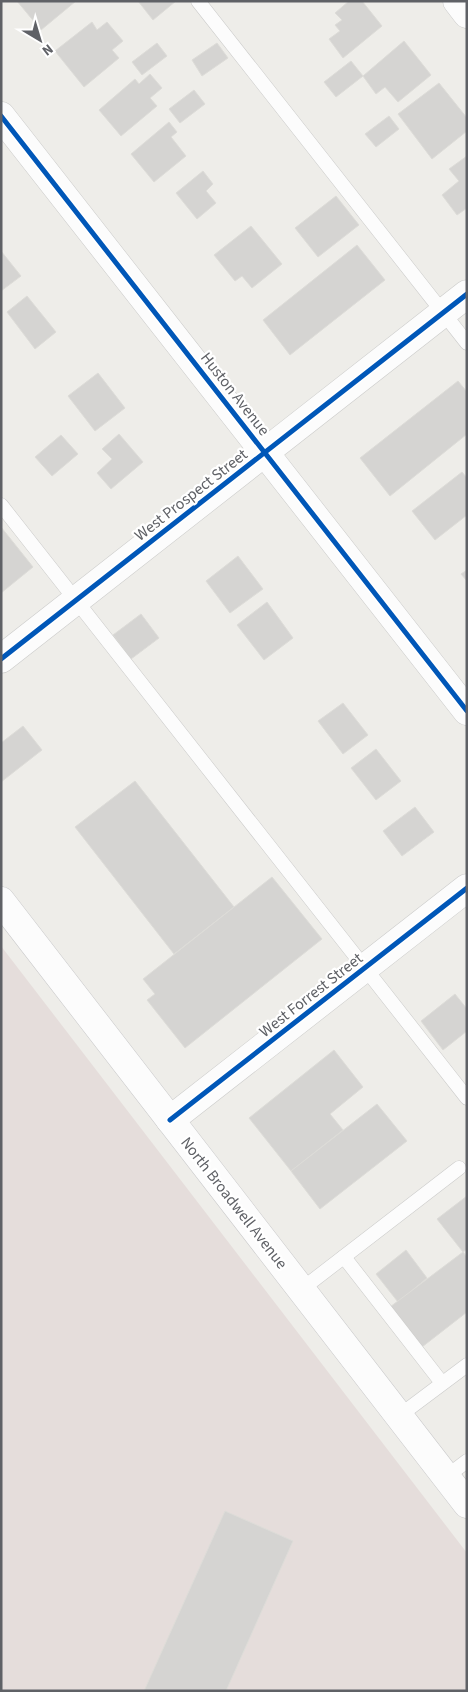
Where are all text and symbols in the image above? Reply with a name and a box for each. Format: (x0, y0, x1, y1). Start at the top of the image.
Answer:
north arrow (15, 15, 65, 65)
text: N (38, 39, 57, 60)
street label: Huston Avenue (195, 348, 275, 440)
street label: West Prospect Street (130, 444, 253, 546)
street label: West Forrest Street (255, 947, 368, 1042)
street label: North Broadwell Avenue (175, 1132, 293, 1274)

